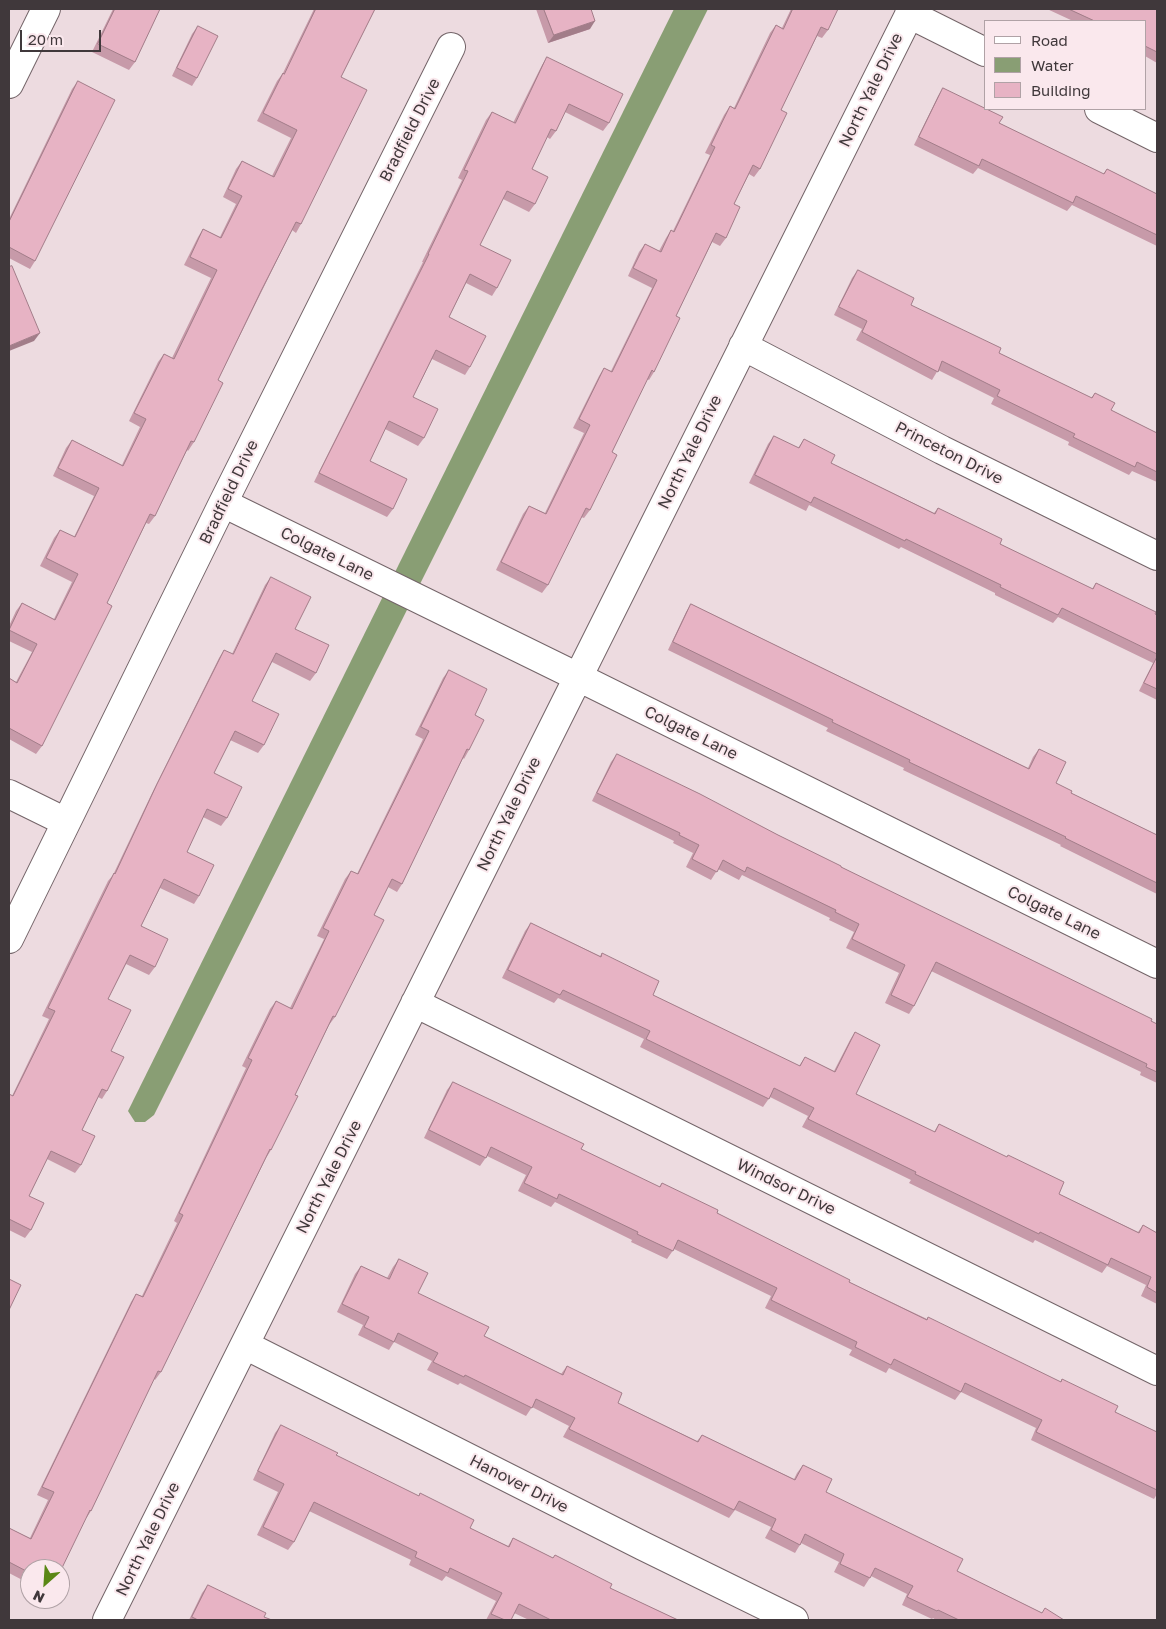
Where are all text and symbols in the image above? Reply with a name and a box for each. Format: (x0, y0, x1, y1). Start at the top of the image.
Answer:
scale bar (22, 20, 104, 52)
legend (984, 20, 1146, 110)
text: 20 m (28, 30, 63, 48)
street label: North Yale Drive (835, 30, 907, 150)
text: Road (1031, 31, 1068, 49)
text: Water (1031, 56, 1074, 74)
street label: Bradfield Drive (376, 75, 444, 185)
text: Building (1031, 81, 1091, 99)
street label: North Yale Drive (654, 392, 726, 512)
street label: Princeton Drive (892, 418, 1006, 488)
street label: Bradfield Drive (195, 437, 263, 547)
street label: Colgate Lane (277, 523, 377, 585)
street label: Colgate Lane (641, 702, 741, 764)
street label: North Yale Drive (473, 754, 545, 874)
street label: Colgate Lane (1004, 882, 1104, 944)
street label: North Yale Drive (292, 1117, 366, 1237)
street label: Windsor Drive (734, 1155, 838, 1219)
street label: Hanover Drive (466, 1451, 572, 1517)
street label: North Yale Drive (112, 1479, 184, 1599)
north arrow (20, 1559, 70, 1609)
text: N (30, 1587, 47, 1607)

